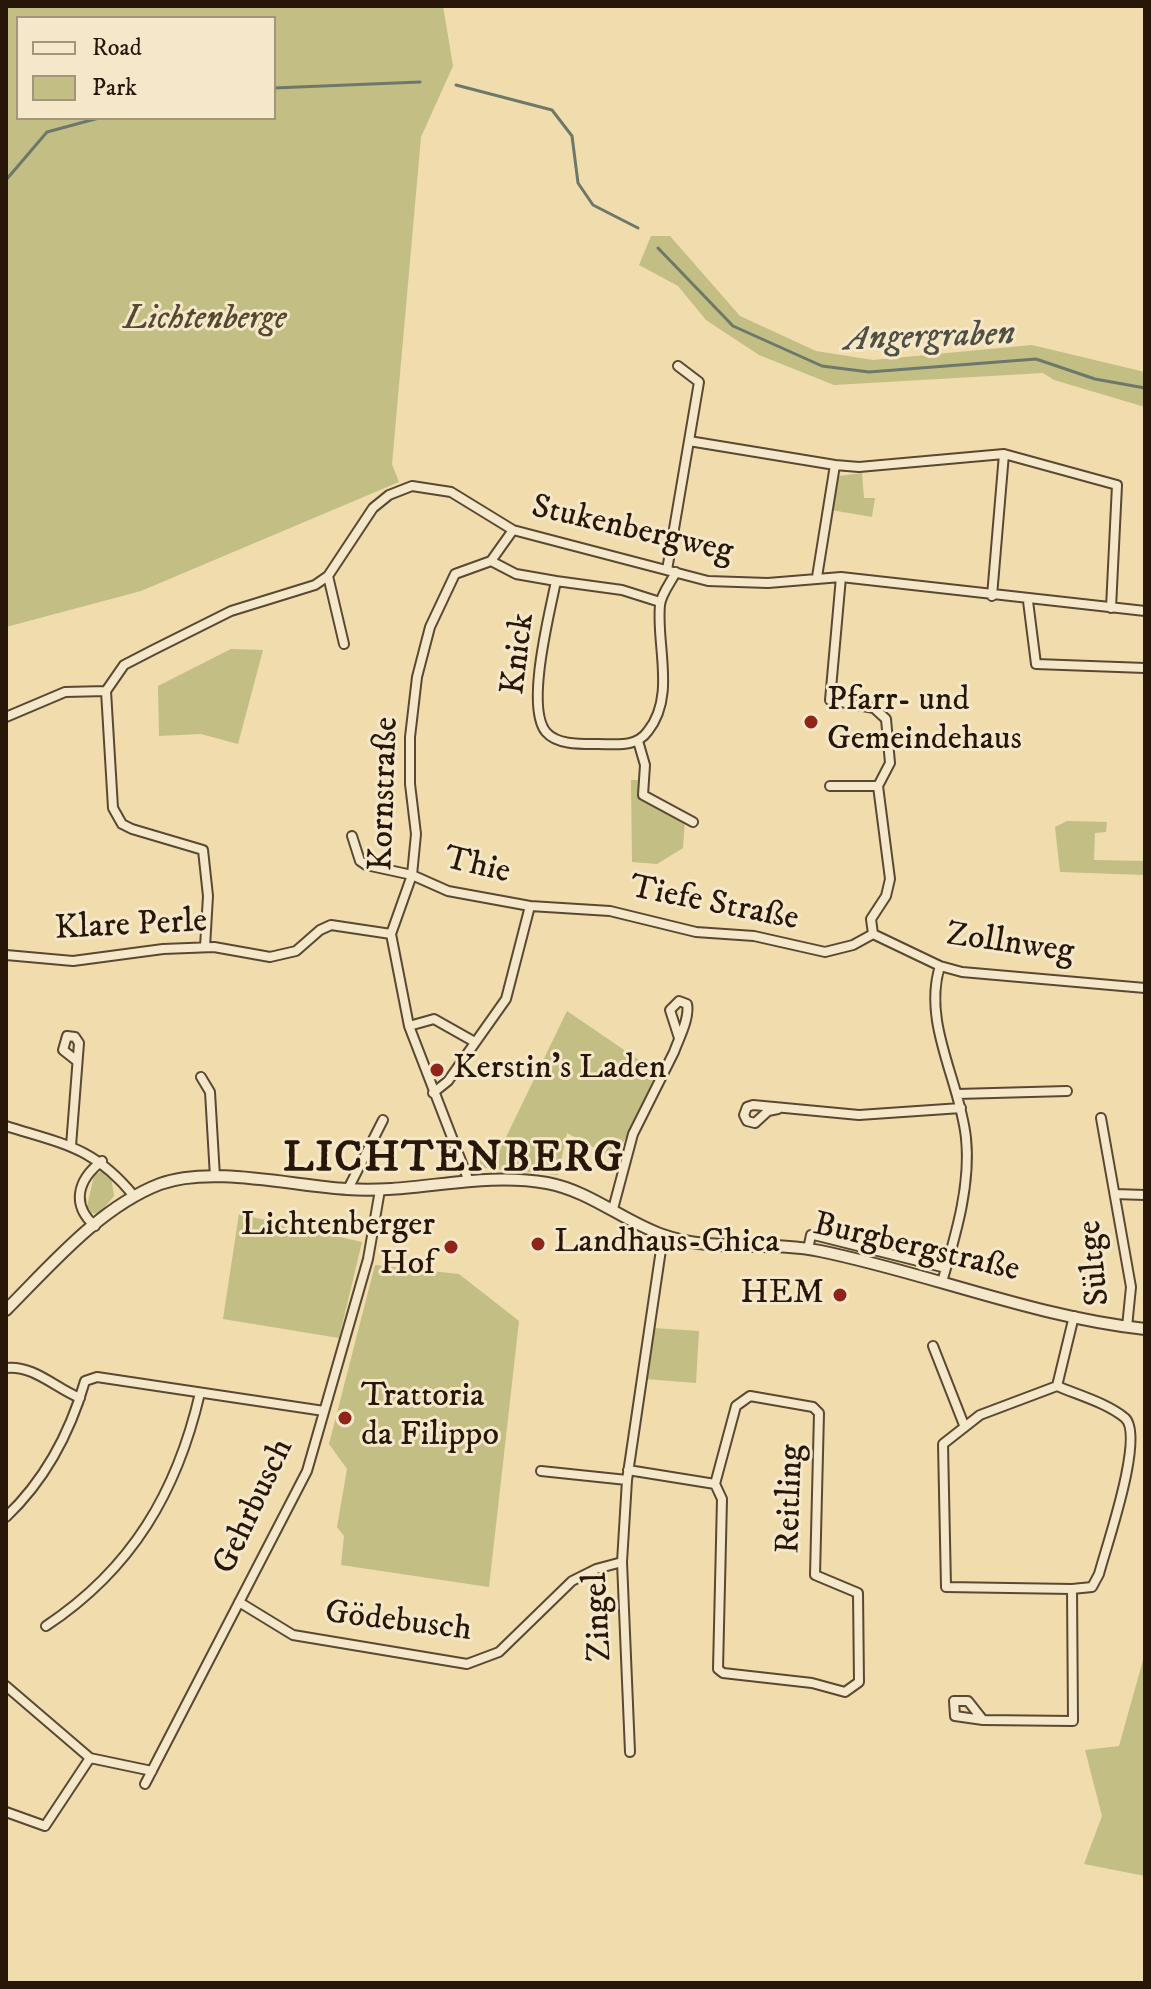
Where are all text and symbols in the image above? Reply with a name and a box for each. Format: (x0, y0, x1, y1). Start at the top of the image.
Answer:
legend (16, 16, 276, 120)
text: Road (92, 33, 142, 63)
text: Park (92, 73, 137, 103)
park label: Lichtenberge (123, 301, 287, 341)
water label: Angergraben (844, 314, 1016, 364)
street label: Stukenbergweg (527, 488, 737, 574)
street label: Knick (495, 611, 545, 697)
place label: Pfarr- und Gemeindehaus (827, 682, 1022, 762)
marker: Pfarr- und Gemeindehaus (802, 713, 820, 731)
street label: Kornstraße (363, 716, 409, 872)
street label: Thie (440, 840, 514, 894)
street label: Tiefe Straße (626, 869, 802, 941)
street label: Klare Perle (54, 903, 208, 951)
street label: Zollnweg (943, 916, 1077, 974)
place label: Kerstin's Laden (453, 1050, 666, 1090)
marker: Kerstin's Laden (428, 1061, 446, 1079)
district label: LICHTENBERG (283, 1136, 625, 1186)
street label: Burgbergstraße (809, 1205, 1023, 1293)
place label: Lichtenberger Hof (241, 1207, 435, 1286)
street label: Sültge (1071, 1218, 1121, 1308)
place label: Landhaus-Chica (554, 1224, 780, 1264)
marker: Landhaus-Chica (529, 1235, 547, 1253)
marker: Lichtenberger Hof (442, 1238, 460, 1256)
place label: HEM (740, 1275, 824, 1315)
marker: HEM (831, 1286, 849, 1304)
place label: Trattoria da Filippo (361, 1378, 499, 1458)
marker: Trattoria da Filippo (336, 1409, 354, 1427)
street label: Gehrbusch (206, 1433, 304, 1581)
street label: Reitling (770, 1444, 814, 1554)
street label: Zingel (577, 1571, 623, 1663)
street label: Gödebusch (322, 1594, 474, 1652)

